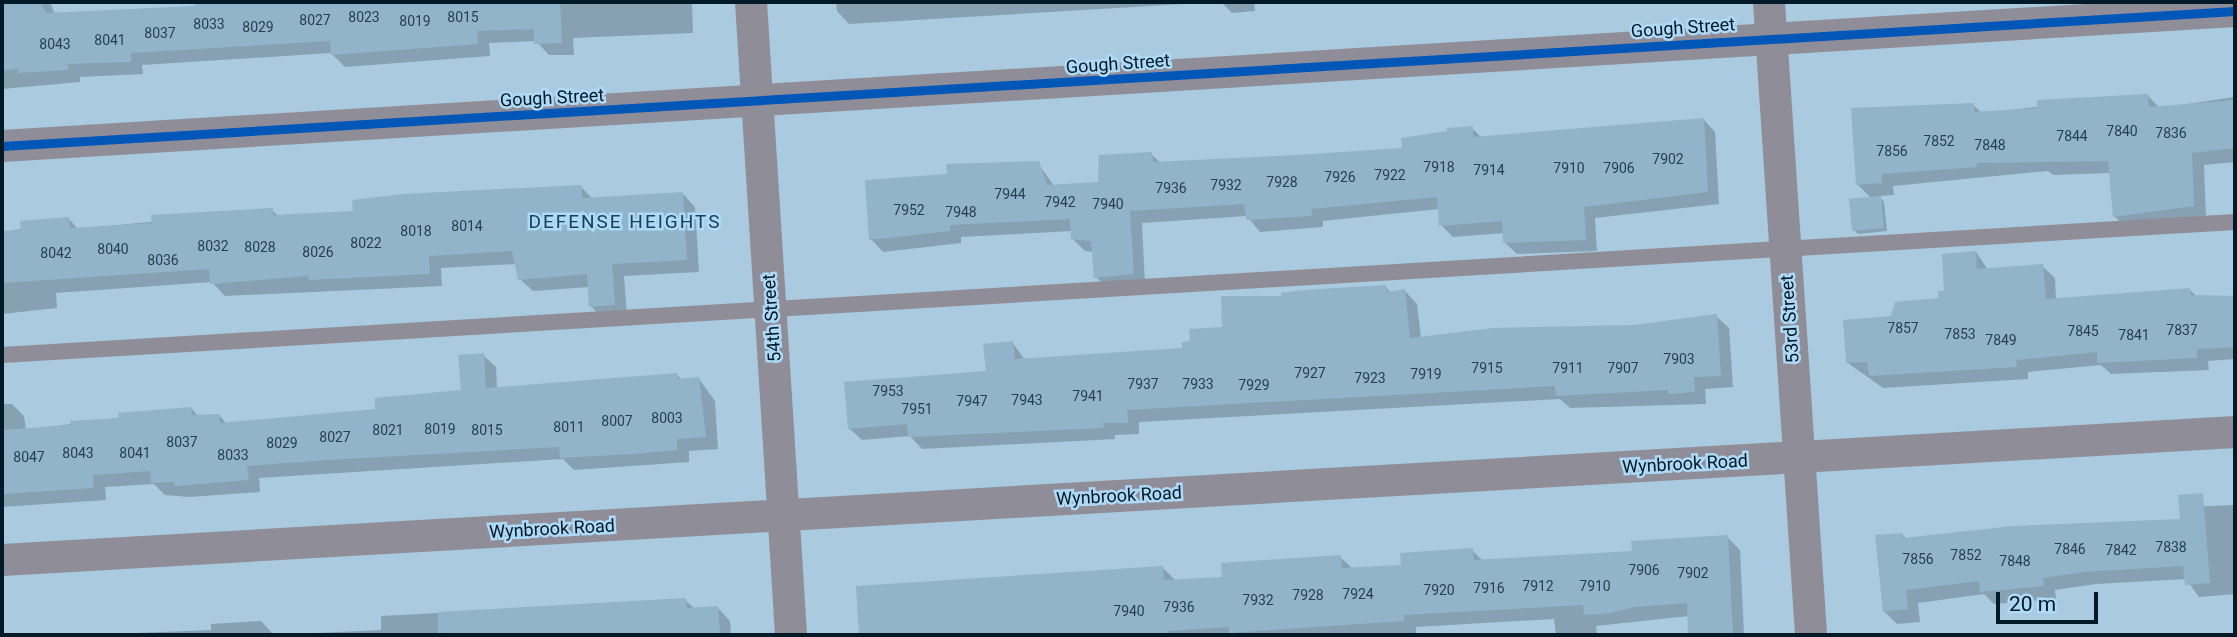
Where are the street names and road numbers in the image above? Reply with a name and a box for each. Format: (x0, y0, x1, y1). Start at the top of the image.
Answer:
street label: Gough Street (1630, 14, 1736, 42)
street label: Gough Street (1065, 50, 1171, 78)
street label: Gough Street (499, 84, 605, 112)
street label: 54th Street (758, 273, 786, 363)
street label: 53rd Street (1776, 274, 1804, 364)
street label: Wynbrook Road (1622, 450, 1748, 478)
street label: Wynbrook Road (1056, 482, 1182, 510)
street label: Wynbrook Road (489, 515, 615, 543)

